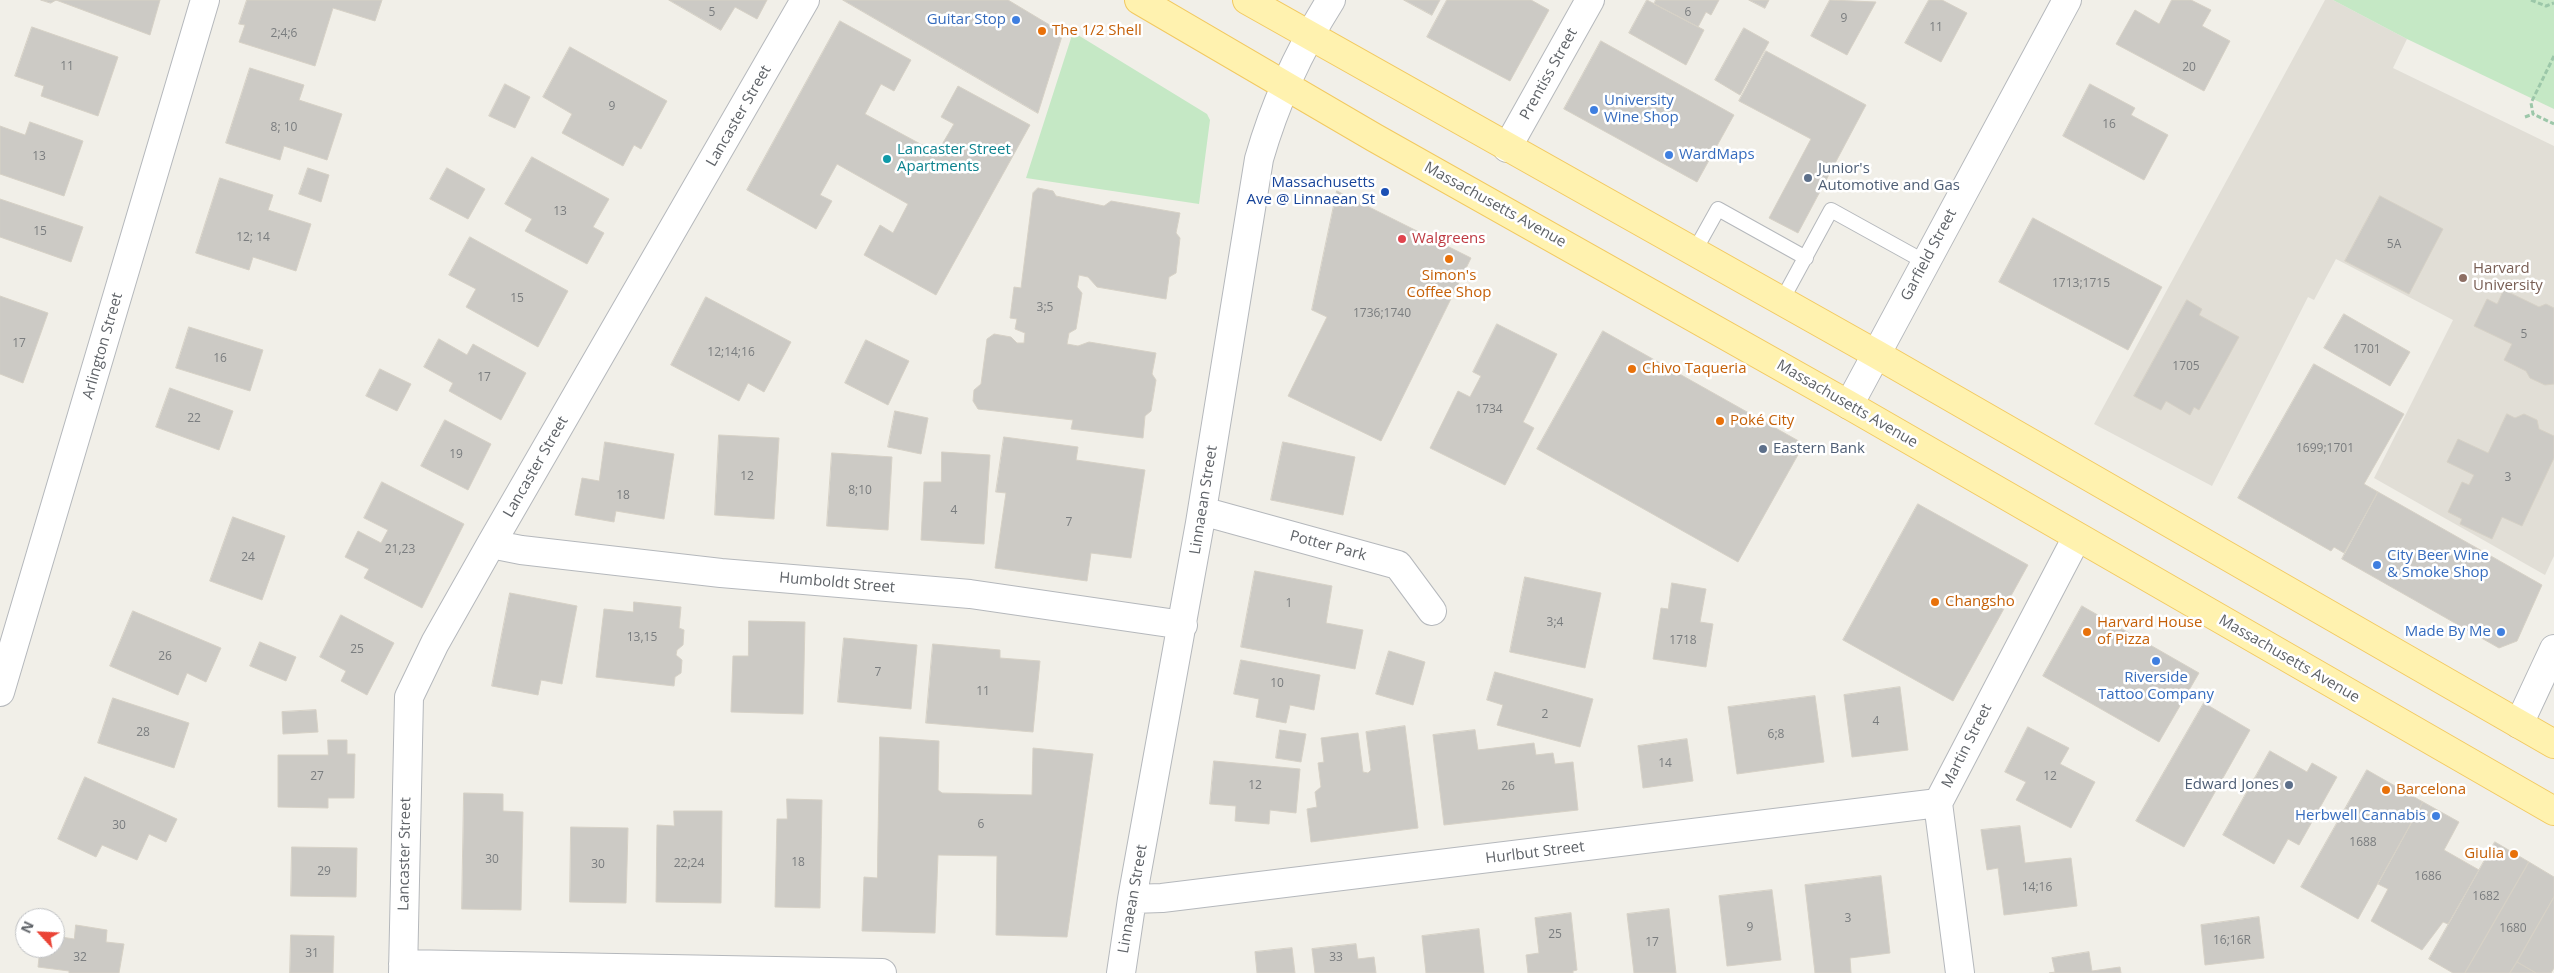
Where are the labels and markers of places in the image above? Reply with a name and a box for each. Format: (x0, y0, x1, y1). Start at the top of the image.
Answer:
place label: Guitar Stop (927, 11, 1006, 29)
marker: Guitar Stop (1010, 14, 1022, 26)
place label: The 1/2 Shell (1052, 22, 1142, 40)
marker: The 1/2 Shell (1036, 25, 1048, 37)
place label: University Wine Shop (1604, 92, 1679, 127)
marker: University Wine Shop (1588, 104, 1600, 116)
place label: Lancaster Street Apartments (897, 141, 1011, 176)
place label: WardMaps (1679, 146, 1755, 164)
marker: WardMaps (1663, 149, 1675, 161)
marker: Lancaster Street Apartments (881, 153, 893, 165)
place label: Junior's Automotive and Gas (1818, 160, 1960, 195)
marker: Junior's Automotive and Gas (1802, 172, 1814, 184)
place label: Massachusetts Ave @ Linnaean St (1247, 174, 1375, 209)
marker: Massachusetts Ave @ Linnaean St (1379, 186, 1391, 198)
place label: Walgreens (1412, 230, 1485, 248)
marker: Walgreens (1396, 233, 1408, 245)
marker: Simon's Coffee Shop (1443, 253, 1455, 265)
place label: Harvard University (2473, 260, 2543, 295)
place label: Simon's Coffee Shop (1407, 267, 1491, 302)
marker: Harvard University (2457, 272, 2469, 284)
place label: Chivo Taqueria (1642, 360, 1746, 378)
marker: Chivo Taqueria (1626, 363, 1638, 375)
place label: Poké City (1730, 412, 1794, 430)
marker: Poké City (1714, 415, 1726, 427)
place label: Eastern Bank (1773, 440, 1865, 458)
marker: Eastern Bank (1757, 443, 1769, 455)
place label: City Beer Wine & Smoke Shop (2387, 547, 2489, 582)
marker: City Beer Wine & Smoke Shop (2371, 559, 2383, 571)
place label: Changsho (1945, 593, 2015, 611)
marker: Changsho (1929, 596, 1941, 608)
place label: Harvard House of Pizza (2097, 614, 2202, 649)
place label: Made By Me (2405, 623, 2491, 641)
marker: Harvard House of Pizza (2081, 626, 2093, 638)
marker: Made By Me (2495, 626, 2507, 638)
marker: Riverside Tattoo Company (2150, 655, 2162, 667)
place label: Riverside Tattoo Company (2098, 669, 2214, 704)
place label: Edward Jones (2185, 776, 2279, 794)
marker: Edward Jones (2283, 779, 2295, 791)
place label: Barcelona (2396, 781, 2466, 799)
marker: Barcelona (2380, 784, 2392, 796)
place label: Herbwell Cannabis (2295, 807, 2426, 825)
marker: Herbwell Cannabis (2430, 810, 2442, 822)
place label: Giulia (2464, 845, 2504, 863)
marker: Giulia (2508, 848, 2520, 860)

